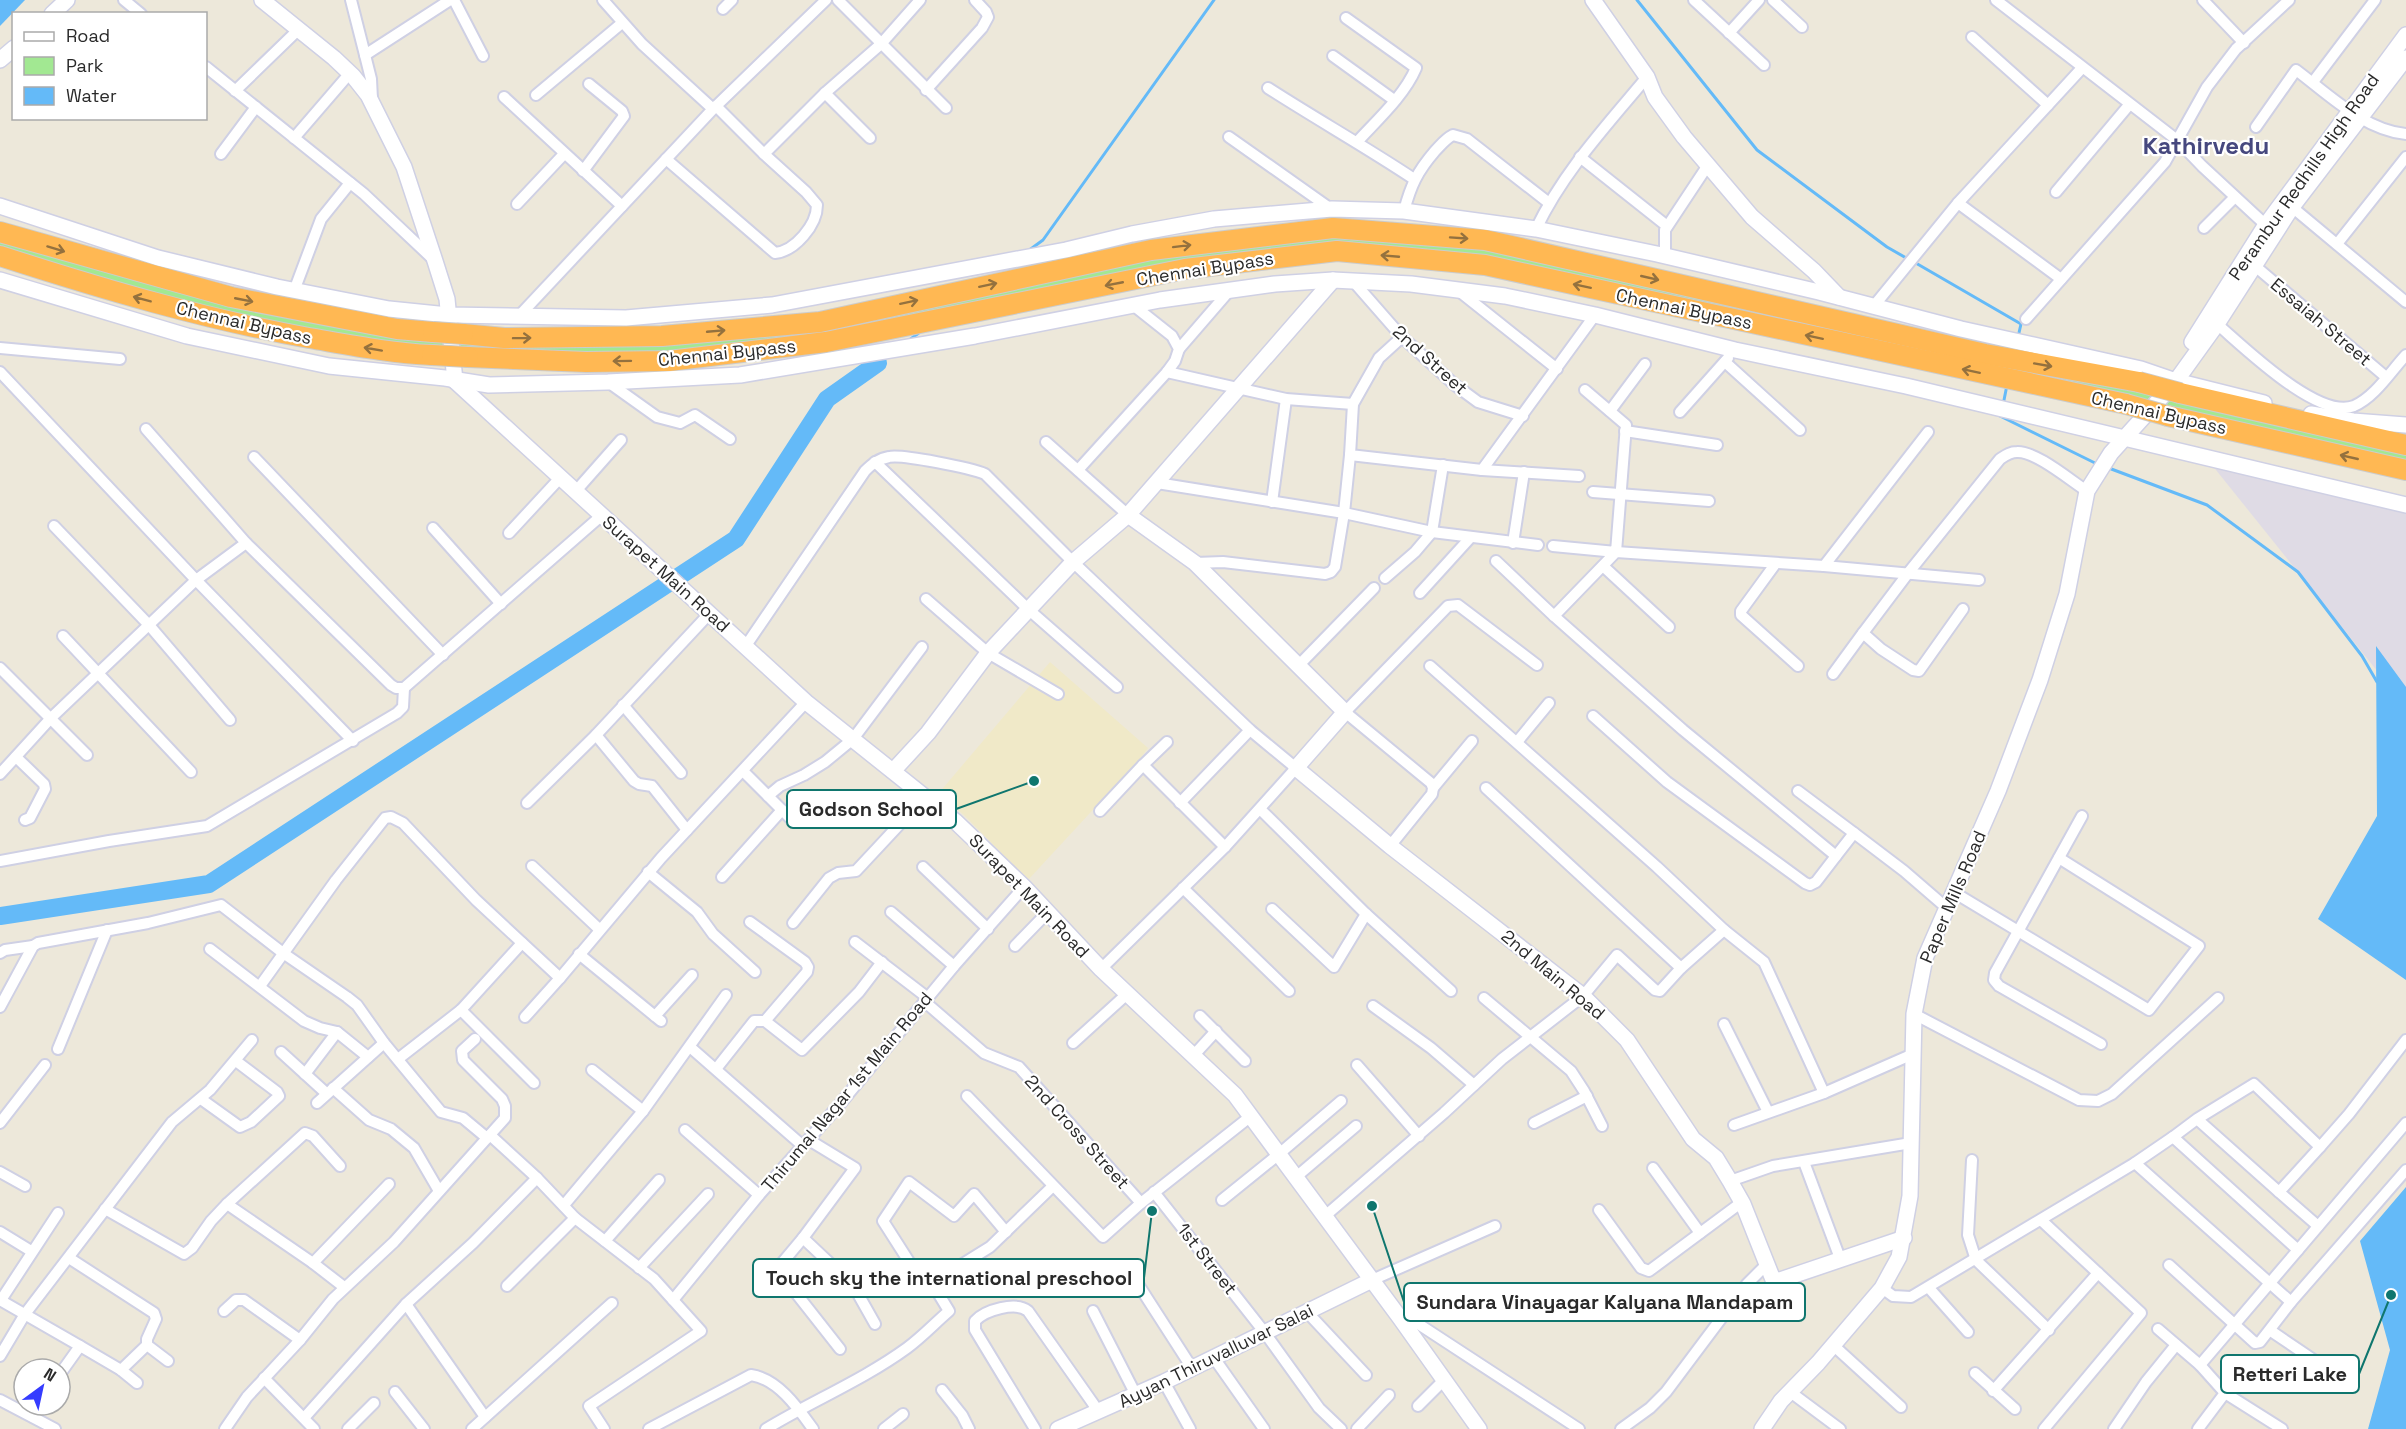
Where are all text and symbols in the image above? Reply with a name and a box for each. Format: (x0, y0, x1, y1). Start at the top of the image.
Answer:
legend (12, 12, 207, 120)
text: Road (66, 24, 110, 47)
text: Park (66, 54, 104, 77)
street label: Perambur Redhills High Road (2223, 69, 2384, 285)
text: Water (66, 84, 117, 107)
district label: Kathirvedu (2143, 130, 2269, 161)
one-way arrow (1449, 233, 1469, 244)
one-way arrow (1172, 241, 1191, 252)
one-way arrow (46, 244, 65, 255)
street label: Chennai Bypass (1135, 246, 1275, 291)
one-way arrow (1380, 250, 1400, 261)
one-way arrow (1640, 272, 1659, 284)
street label: Essaiah Street (2266, 273, 2377, 371)
one-way arrow (978, 279, 997, 291)
one-way arrow (1104, 279, 1124, 290)
one-way arrow (1573, 280, 1592, 291)
street label: Chennai Bypass (1614, 283, 1754, 334)
one-way arrow (133, 293, 152, 304)
one-way arrow (234, 295, 253, 306)
street label: Chennai Bypass (174, 296, 314, 349)
one-way arrow (899, 296, 918, 308)
street label: 2nd Street (1388, 320, 1473, 399)
one-way arrow (706, 325, 726, 336)
one-way arrow (1804, 331, 1824, 342)
one-way arrow (511, 332, 531, 344)
street label: Chennai Bypass (657, 334, 797, 371)
one-way arrow (364, 344, 384, 355)
one-way arrow (613, 355, 633, 367)
one-way arrow (2032, 360, 2052, 371)
one-way arrow (1962, 365, 1981, 377)
street label: Chennai Bypass (2089, 386, 2229, 439)
one-way arrow (2340, 451, 2359, 462)
street label: Surapet Main Road (598, 510, 735, 637)
callout: Godson School (787, 790, 956, 828)
text: Godson School (799, 796, 943, 822)
street label: Paper Mills Road (1914, 827, 1991, 967)
street label: Surapet Main Road (964, 829, 1095, 963)
street label: 2nd Main Road (1497, 925, 1610, 1025)
street label: Thirumal Nagar 1st Main Road (756, 987, 937, 1196)
street label: 2nd Cross Street (1020, 1070, 1135, 1194)
street label: 1st Street (1172, 1218, 1243, 1299)
callout: Touch sky the international preschool (753, 1259, 1144, 1297)
text: Touch sky the international preschool (766, 1265, 1132, 1291)
callout: Sundara Vinayagar Kalyana Mandapam (1404, 1283, 1805, 1321)
text: Sundara Vinayagar Kalyana Mandapam (1417, 1289, 1793, 1315)
street label: Ayyan Thiruvalluvar Salai (1115, 1298, 1317, 1413)
callout: Retteri Lake (2221, 1355, 2359, 1393)
north arrow (12, 1357, 72, 1417)
text: Retteri Lake (2233, 1361, 2347, 1387)
text: N (40, 1363, 60, 1387)

